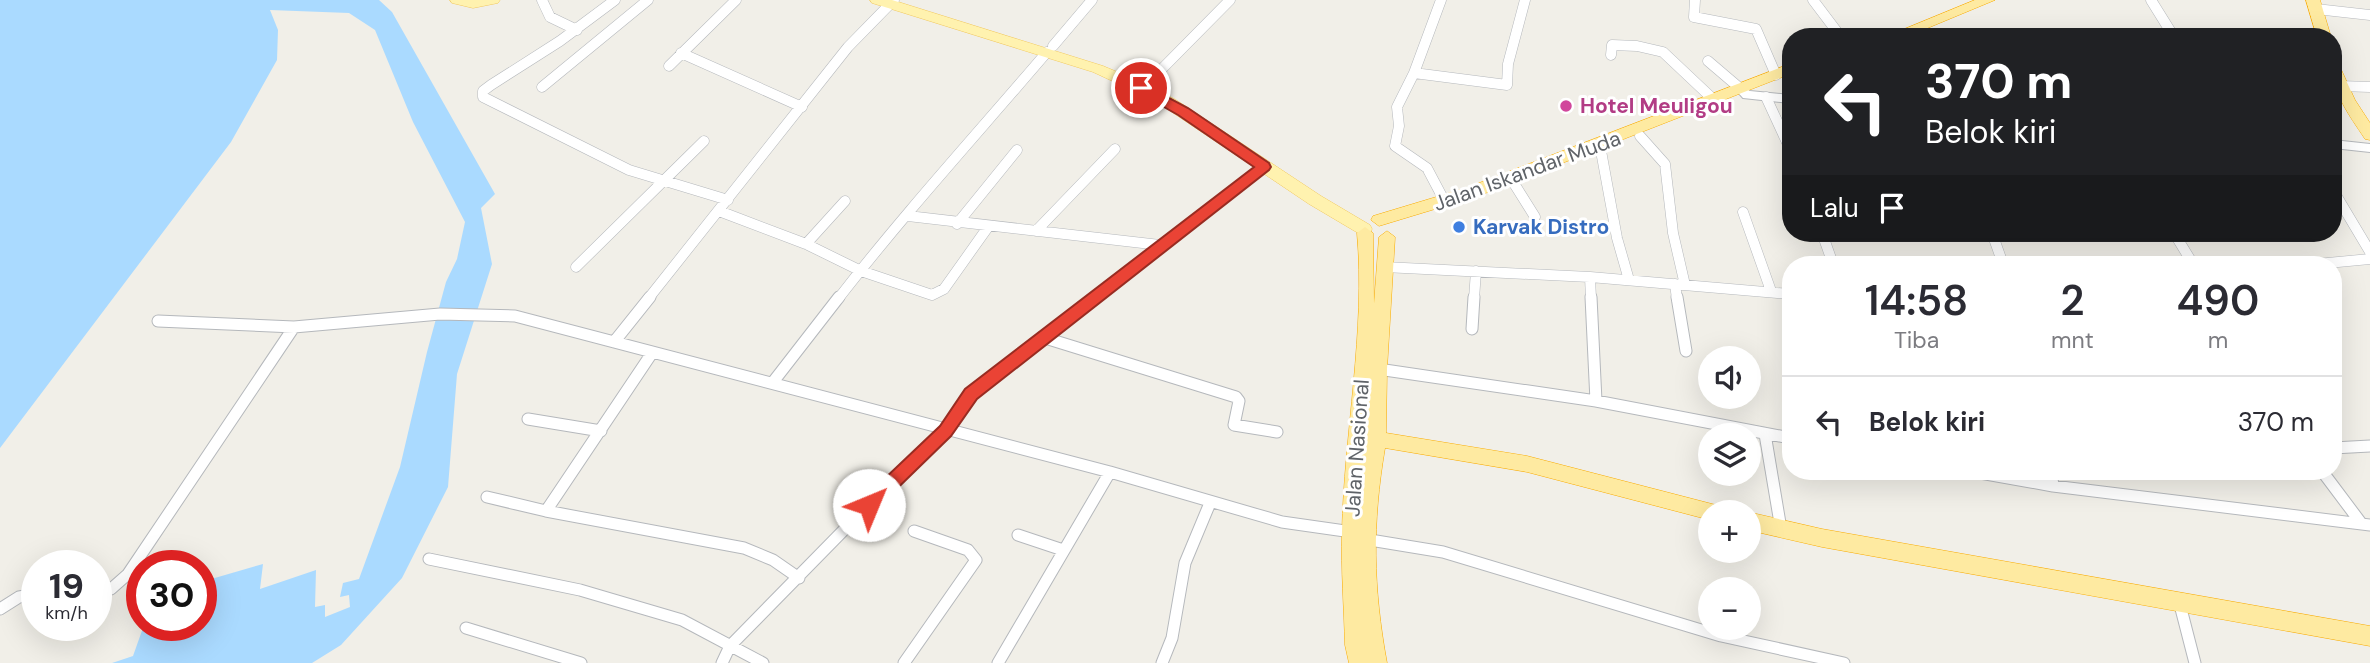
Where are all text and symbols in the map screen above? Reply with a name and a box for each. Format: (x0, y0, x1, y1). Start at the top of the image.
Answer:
text: 370 m (1925, 49, 2072, 113)
icon: left (1810, 56, 1901, 147)
pin (1111, 58, 1171, 118)
icon: arrive (1122, 69, 1160, 107)
place label: Hotel Meuligou (1580, 92, 1733, 120)
marker: Hotel Meuligou (1558, 98, 1574, 114)
text: Belok kiri (1925, 111, 2057, 153)
street label: Jalan Iskandar Muda (1429, 124, 1625, 218)
icon: arrive (1873, 189, 1911, 227)
text: Lalu (1810, 191, 1859, 225)
place label: Karvak Distro (1473, 213, 1609, 241)
marker: Karvak Distro (1451, 219, 1467, 235)
text: 14:58 (1865, 273, 1968, 328)
text: 2 (2060, 273, 2085, 328)
text: 490 (2177, 273, 2259, 328)
text: Tiba (1894, 325, 1939, 355)
text: mnt (2051, 325, 2094, 355)
text: m (2208, 325, 2228, 355)
map controls (1698, 346, 1761, 640)
button: sound (1698, 346, 1761, 409)
street label: Jalan Nasional (1338, 378, 1376, 518)
icon: left (1810, 403, 1848, 441)
text: Belok kiri (1869, 405, 1985, 439)
text: 370 m (2238, 405, 2314, 439)
button: layers (1698, 423, 1761, 486)
position arrow (832, 468, 906, 542)
button: + (1698, 500, 1761, 563)
speed limit sign: 30 (126, 550, 217, 641)
text: 19 (49, 563, 84, 609)
button: − (1698, 577, 1761, 640)
text: km/h (45, 601, 88, 625)

